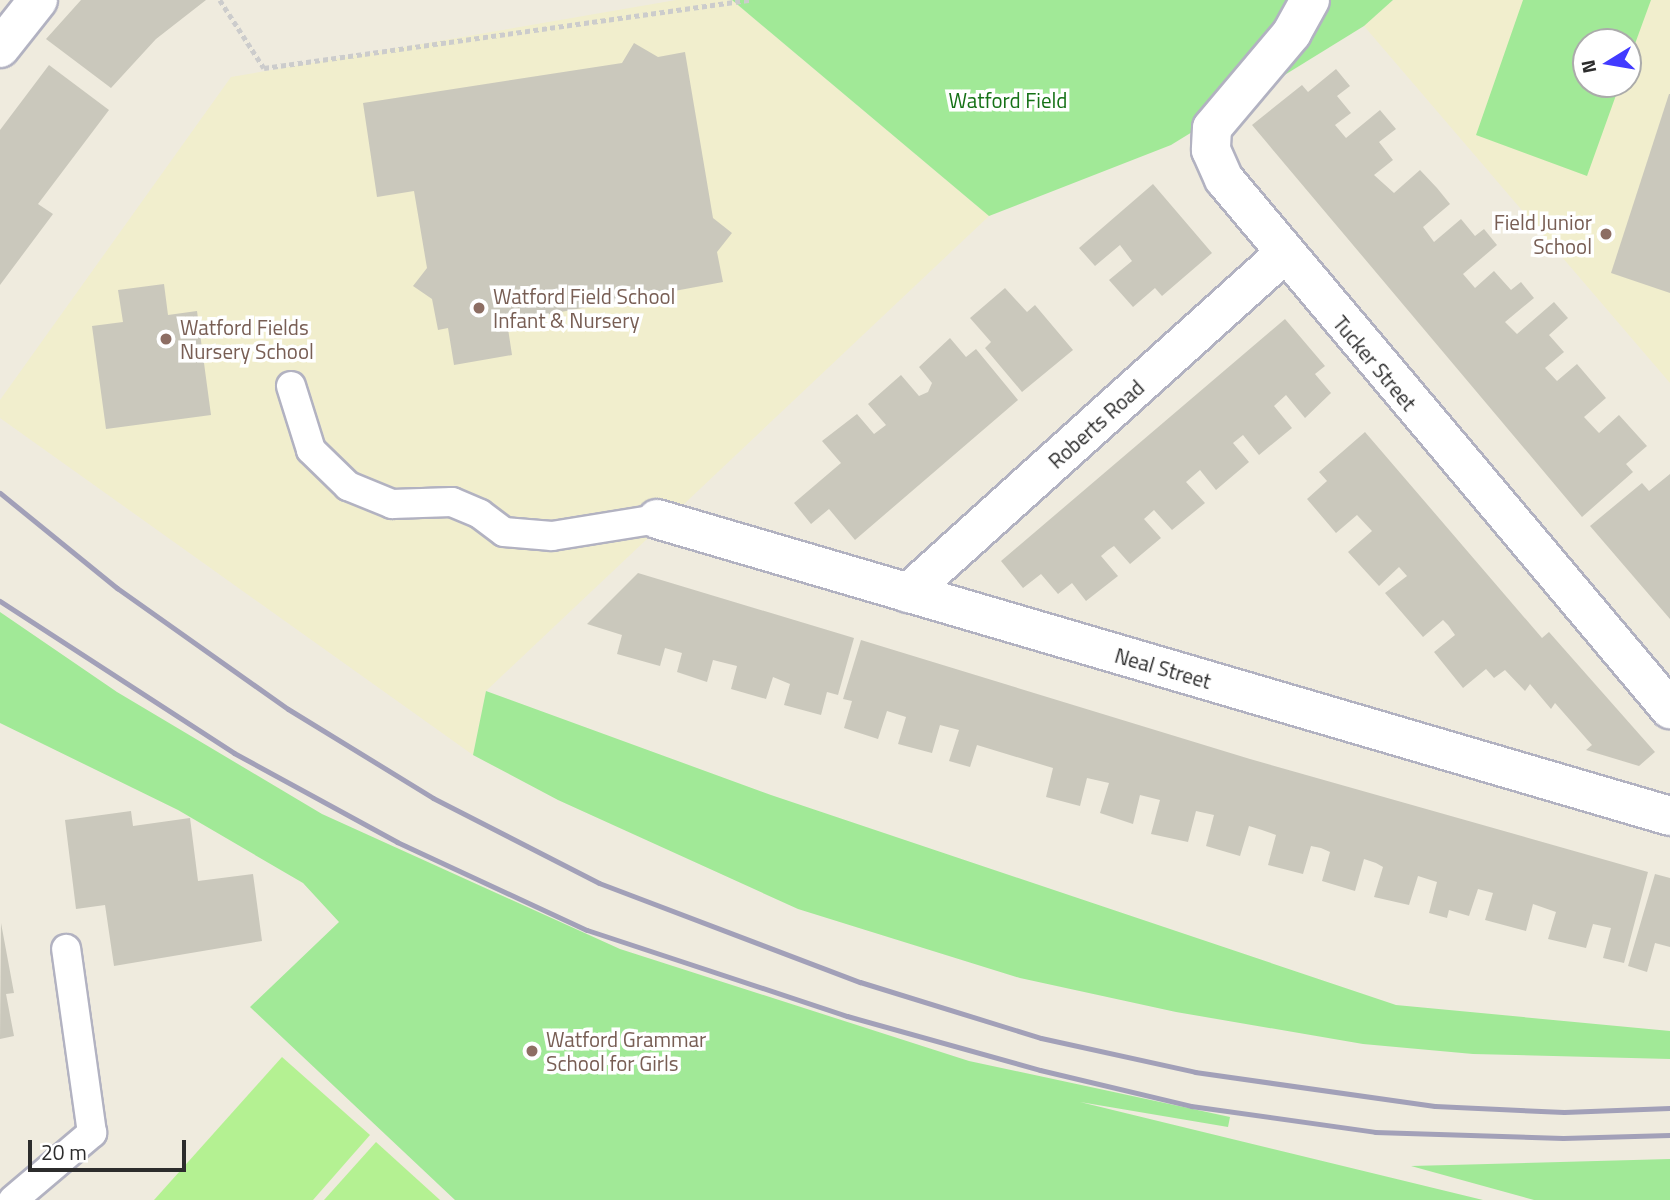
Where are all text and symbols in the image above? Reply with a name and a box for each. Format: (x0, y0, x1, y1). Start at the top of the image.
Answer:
north arrow (1572, 28, 1642, 98)
text: N (1572, 57, 1603, 76)
park label: Watford Field (949, 87, 1067, 113)
place label: Field Junior School (1494, 209, 1592, 259)
marker: Field Junior School (1598, 226, 1614, 242)
place label: Watford Field School Infant & Nursery (493, 283, 675, 333)
marker: Watford Field School Infant & Nursery (471, 300, 487, 316)
street label: Tucker Street (1328, 310, 1422, 416)
place label: Watford Fields Nursery School (180, 314, 314, 364)
marker: Watford Fields Nursery School (158, 331, 174, 347)
street label: Roberts Road (1043, 374, 1149, 474)
street label: Neal Street (1112, 642, 1214, 694)
place label: Watford Grammar School for Girls (546, 1026, 706, 1076)
marker: Watford Grammar School for Girls (524, 1043, 540, 1059)
scale bar (32, 1126, 189, 1170)
text: 20 m (41, 1136, 87, 1168)

